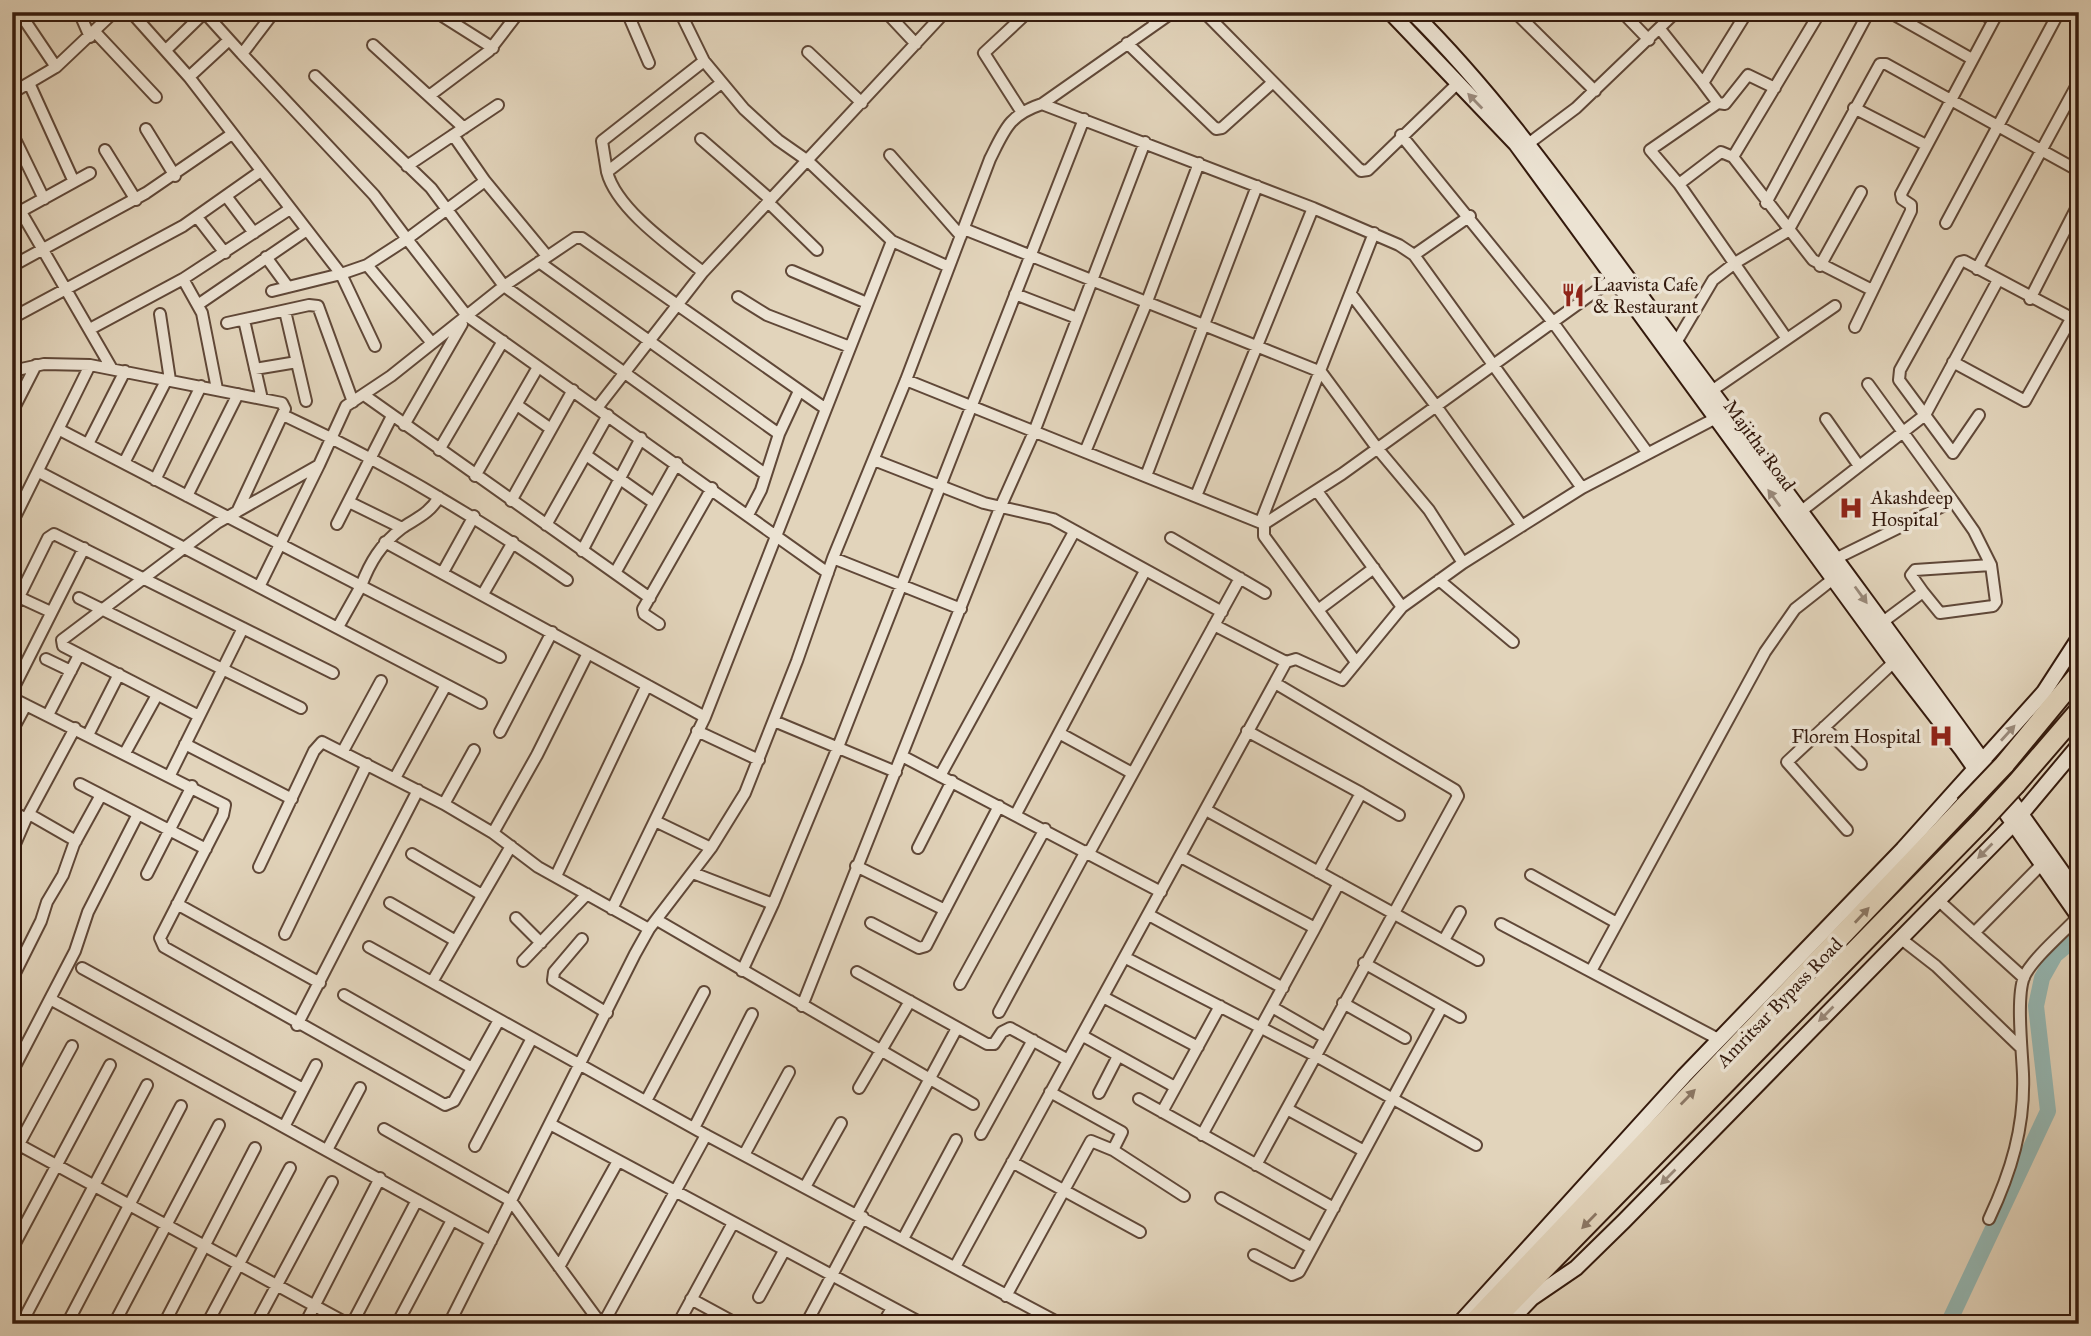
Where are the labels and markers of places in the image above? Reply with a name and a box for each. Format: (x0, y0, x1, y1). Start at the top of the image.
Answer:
place label: Laavista Cafe & Restaurant (1593, 273, 1699, 318)
restaurant icon: Laavista Cafe & Restaurant (1559, 281, 1587, 309)
place label: Akashdeep Hospital (1870, 486, 1953, 531)
hospital icon: Akashdeep Hospital (1837, 494, 1865, 522)
hospital icon: Florem Hospital (1927, 722, 1955, 750)
place label: Florem Hospital (1792, 725, 1922, 748)

